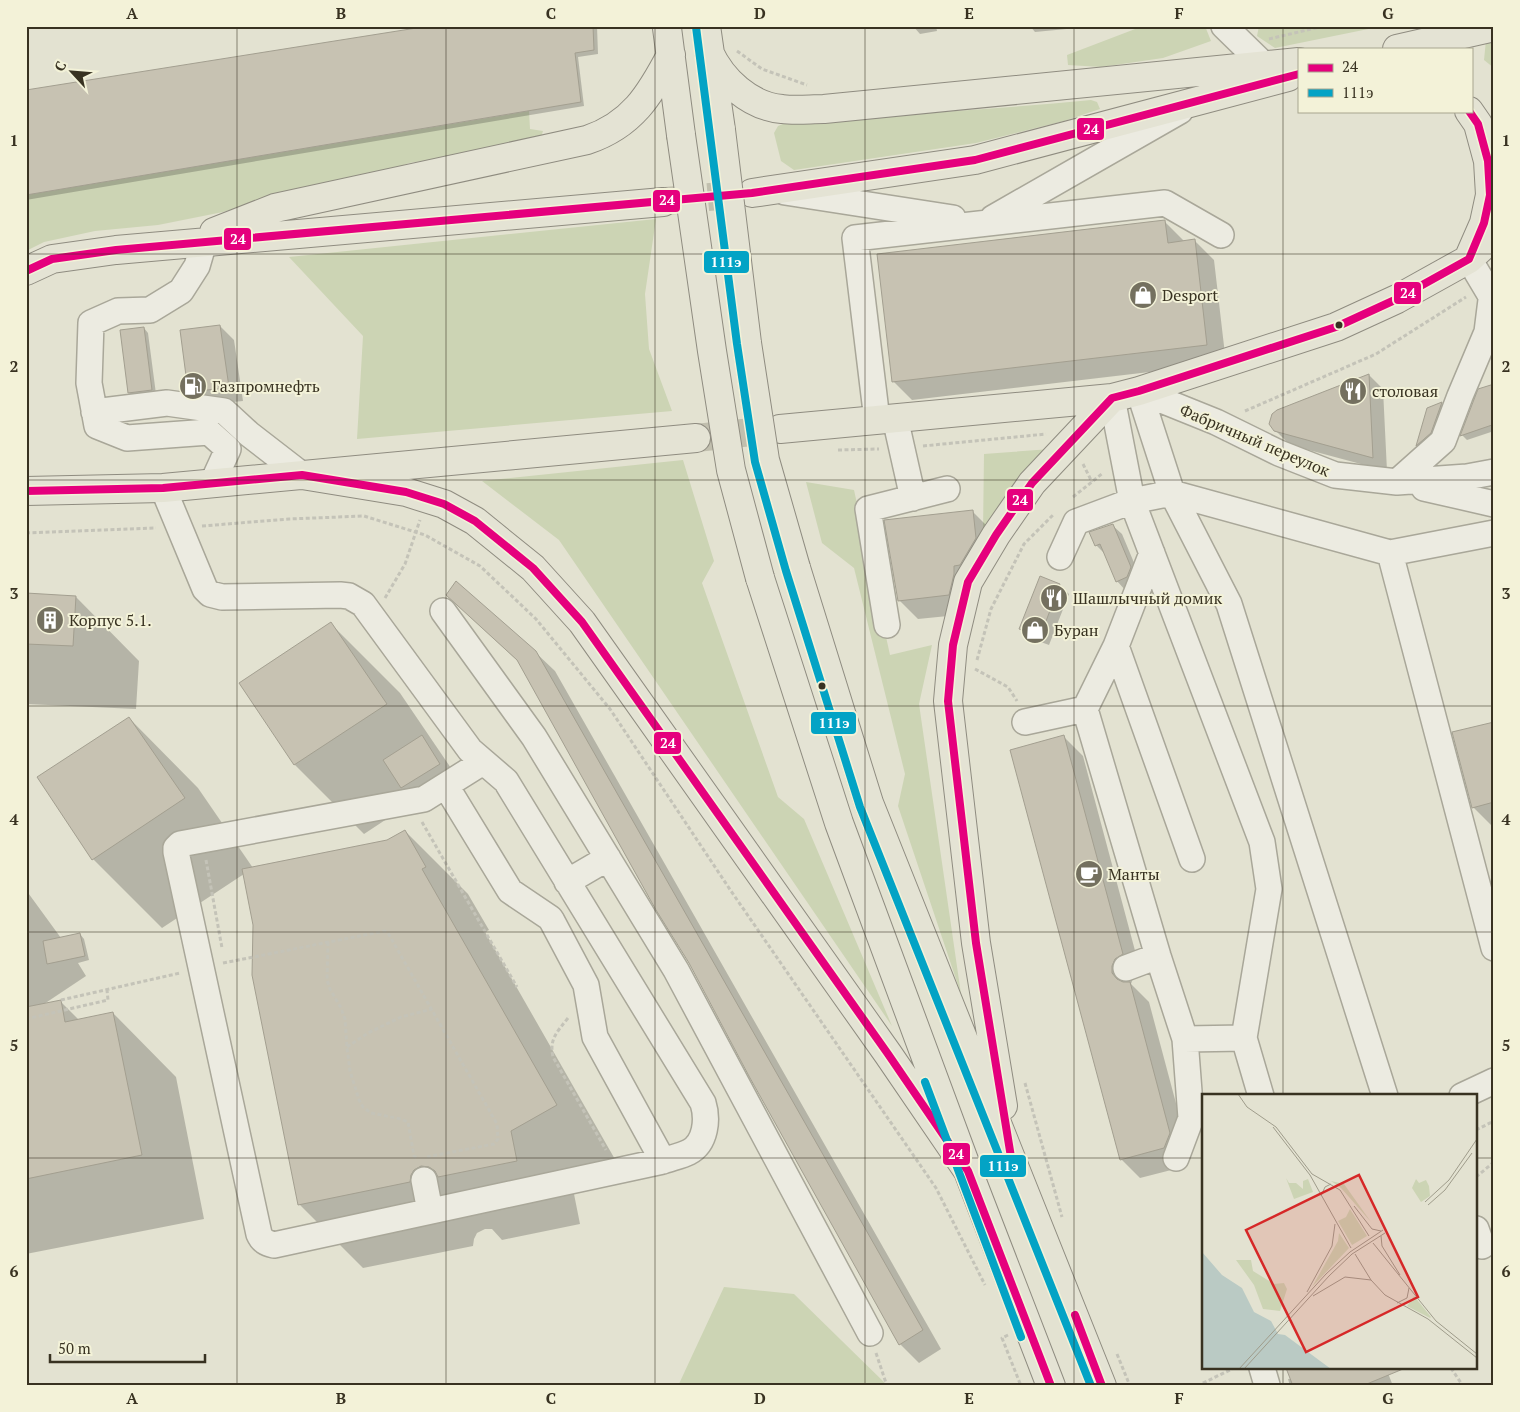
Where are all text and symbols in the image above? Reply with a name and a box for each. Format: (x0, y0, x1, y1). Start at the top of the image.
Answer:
text: A (126, 2, 138, 24)
text: B (336, 2, 346, 24)
text: C (546, 2, 556, 24)
text: D (754, 2, 766, 24)
text: E (964, 2, 974, 24)
text: F (1174, 2, 1184, 24)
text: G (1382, 2, 1394, 24)
north arrow (48, 48, 98, 98)
legend (1298, 48, 1472, 112)
text: 24 (1342, 56, 1358, 76)
text: С (49, 58, 70, 74)
text: 111э (1342, 82, 1373, 102)
line badge: 24 (1076, 117, 1105, 141)
text: 24 (1083, 119, 1099, 138)
text: 1 (9, 129, 19, 151)
text: 1 (1501, 129, 1511, 151)
line badge: 24 (652, 189, 681, 213)
text: 24 (659, 190, 675, 209)
line badge: 24 (223, 227, 252, 251)
text: 24 (230, 229, 246, 248)
line badge: 111э (703, 250, 750, 274)
text: 111э (711, 252, 741, 271)
shop icon: Desport (1128, 280, 1158, 310)
line badge: 24 (1393, 281, 1422, 305)
text: 24 (1400, 283, 1416, 302)
place label: Desport (1162, 284, 1218, 306)
unlabelled marker (1334, 320, 1344, 330)
text: 2 (9, 355, 19, 377)
text: 2 (1501, 355, 1511, 377)
fuel station icon: Газпромнефть (178, 371, 208, 401)
place label: Газпромнефть (212, 375, 320, 397)
restaurant icon: столовая (1338, 376, 1368, 406)
place label: столовая (1372, 380, 1438, 402)
street label: Фабричный переулок (1177, 398, 1334, 482)
line badge: 24 (1006, 488, 1034, 512)
text: 24 (1012, 490, 1028, 509)
text: 3 (9, 582, 19, 604)
text: 3 (1501, 582, 1511, 604)
restaurant icon: Шашлычный домик (1039, 583, 1069, 613)
place label: Шашлычный домик (1073, 587, 1222, 609)
building icon: Корпус 5.1. (35, 605, 65, 635)
place label: Корпус 5.1. (69, 609, 152, 631)
shop icon: Буран (1020, 615, 1050, 645)
place label: Буран (1054, 619, 1099, 641)
unlabelled marker (817, 681, 827, 691)
line badge: 111э (810, 711, 857, 735)
text: 111э (819, 713, 849, 732)
line badge: 24 (653, 731, 682, 755)
text: 24 (660, 733, 676, 752)
text: 4 (9, 808, 19, 830)
text: 4 (1501, 808, 1511, 830)
cafe icon: Манты (1074, 859, 1104, 889)
place label: Манты (1108, 863, 1160, 885)
text: 5 (9, 1034, 19, 1056)
text: 5 (1501, 1034, 1511, 1056)
inset map (1202, 1094, 1478, 1370)
line badge: 24 (942, 1142, 971, 1166)
text: 24 (948, 1144, 964, 1163)
line badge: 111э (979, 1154, 1027, 1178)
text: 111э (988, 1156, 1018, 1175)
text: 6 (9, 1260, 19, 1282)
text: 6 (1501, 1260, 1511, 1282)
scale bar (50, 1332, 205, 1364)
text: 50 m (58, 1338, 91, 1358)
text: A (126, 1387, 138, 1409)
text: B (336, 1387, 346, 1409)
text: C (546, 1387, 556, 1409)
text: D (754, 1387, 766, 1409)
text: E (964, 1387, 974, 1409)
text: F (1174, 1387, 1184, 1409)
text: G (1382, 1387, 1394, 1409)

